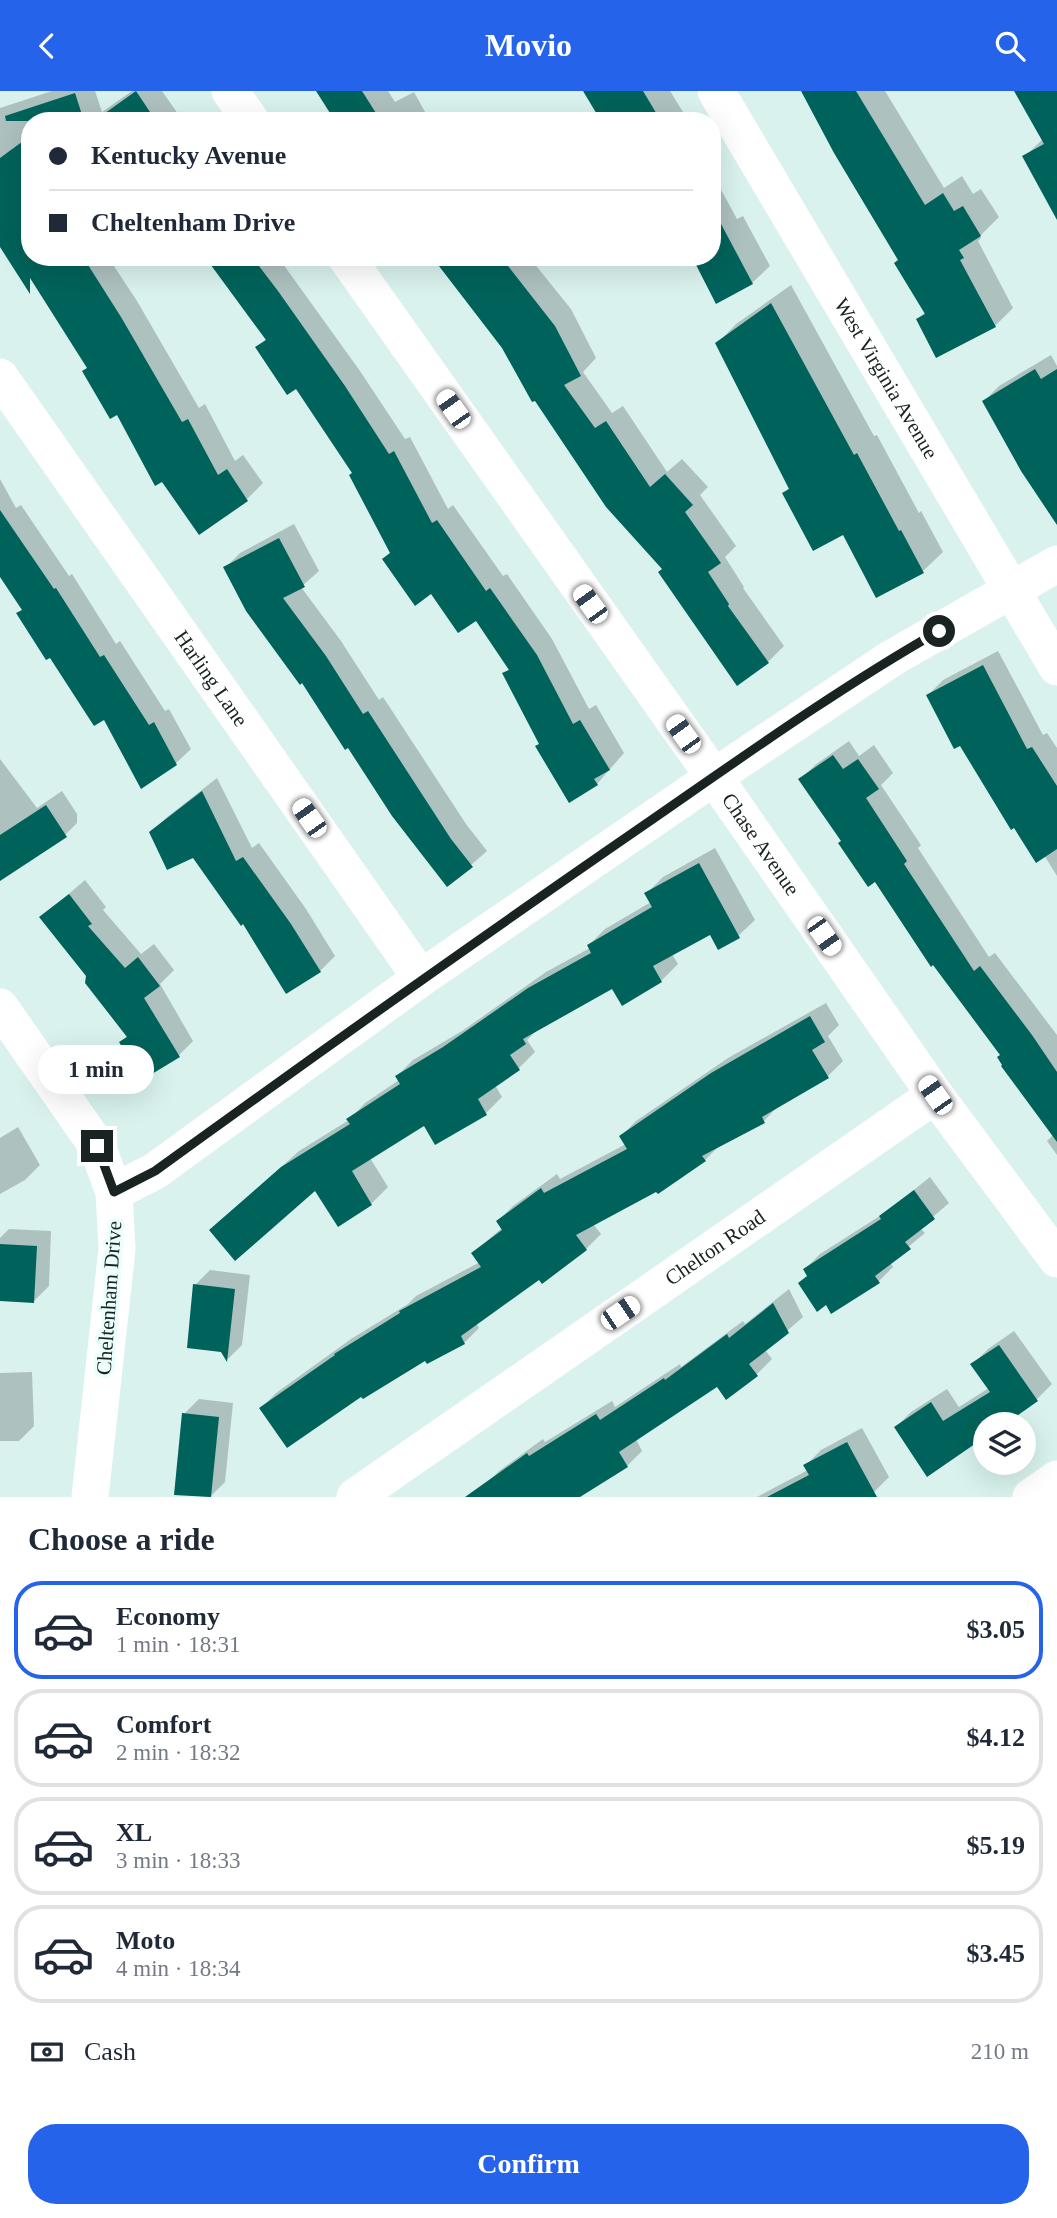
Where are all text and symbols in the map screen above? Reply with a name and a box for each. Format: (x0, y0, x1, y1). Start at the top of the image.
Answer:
icon: back (28, 27, 66, 65)
text: Movio (485, 27, 572, 63)
icon: search (991, 27, 1029, 65)
text: Kentucky Avenue (91, 141, 286, 170)
text: Cheltenham Drive (91, 208, 295, 237)
street label: West Virginia Avenue (829, 294, 943, 463)
car (433, 386, 474, 432)
car (570, 581, 611, 627)
route start (923, 615, 955, 647)
street label: Harling Lane (169, 626, 253, 731)
car (663, 711, 704, 757)
street label: Chase Avenue (717, 789, 805, 900)
car (289, 795, 330, 841)
car (804, 913, 845, 959)
callout: 1 min (39, 1045, 155, 1093)
text: 1 min (68, 1057, 124, 1082)
car (915, 1072, 956, 1118)
route end (81, 1130, 113, 1162)
street label: Chelton Road (660, 1204, 770, 1290)
street label: Cheltenham Drive (92, 1220, 126, 1376)
car (597, 1293, 644, 1333)
map controls (973, 1412, 1036, 1475)
button: layers (973, 1412, 1036, 1475)
text: Choose a ride (28, 1521, 215, 1557)
icon: car (32, 1599, 95, 1662)
text: Economy (116, 1602, 220, 1631)
text: $3.05 (967, 1615, 1025, 1644)
text: 1 min · 18:31 (116, 1632, 241, 1657)
icon: car (32, 1707, 95, 1770)
text: Comfort (116, 1710, 211, 1739)
text: $4.12 (967, 1723, 1025, 1752)
text: 2 min · 18:32 (116, 1740, 241, 1765)
icon: car (32, 1815, 95, 1878)
text: XL (116, 1818, 152, 1847)
text: $5.19 (967, 1831, 1025, 1860)
text: 3 min · 18:33 (116, 1848, 241, 1873)
icon: car (32, 1923, 95, 1986)
text: Moto (116, 1926, 175, 1955)
text: $3.45 (967, 1939, 1025, 1968)
text: 4 min · 18:34 (116, 1956, 241, 1981)
icon: cash (28, 2033, 66, 2071)
text: Cash (84, 2037, 136, 2066)
text: 210 m (971, 2039, 1029, 2064)
button: Confirm (28, 2124, 1029, 2204)

